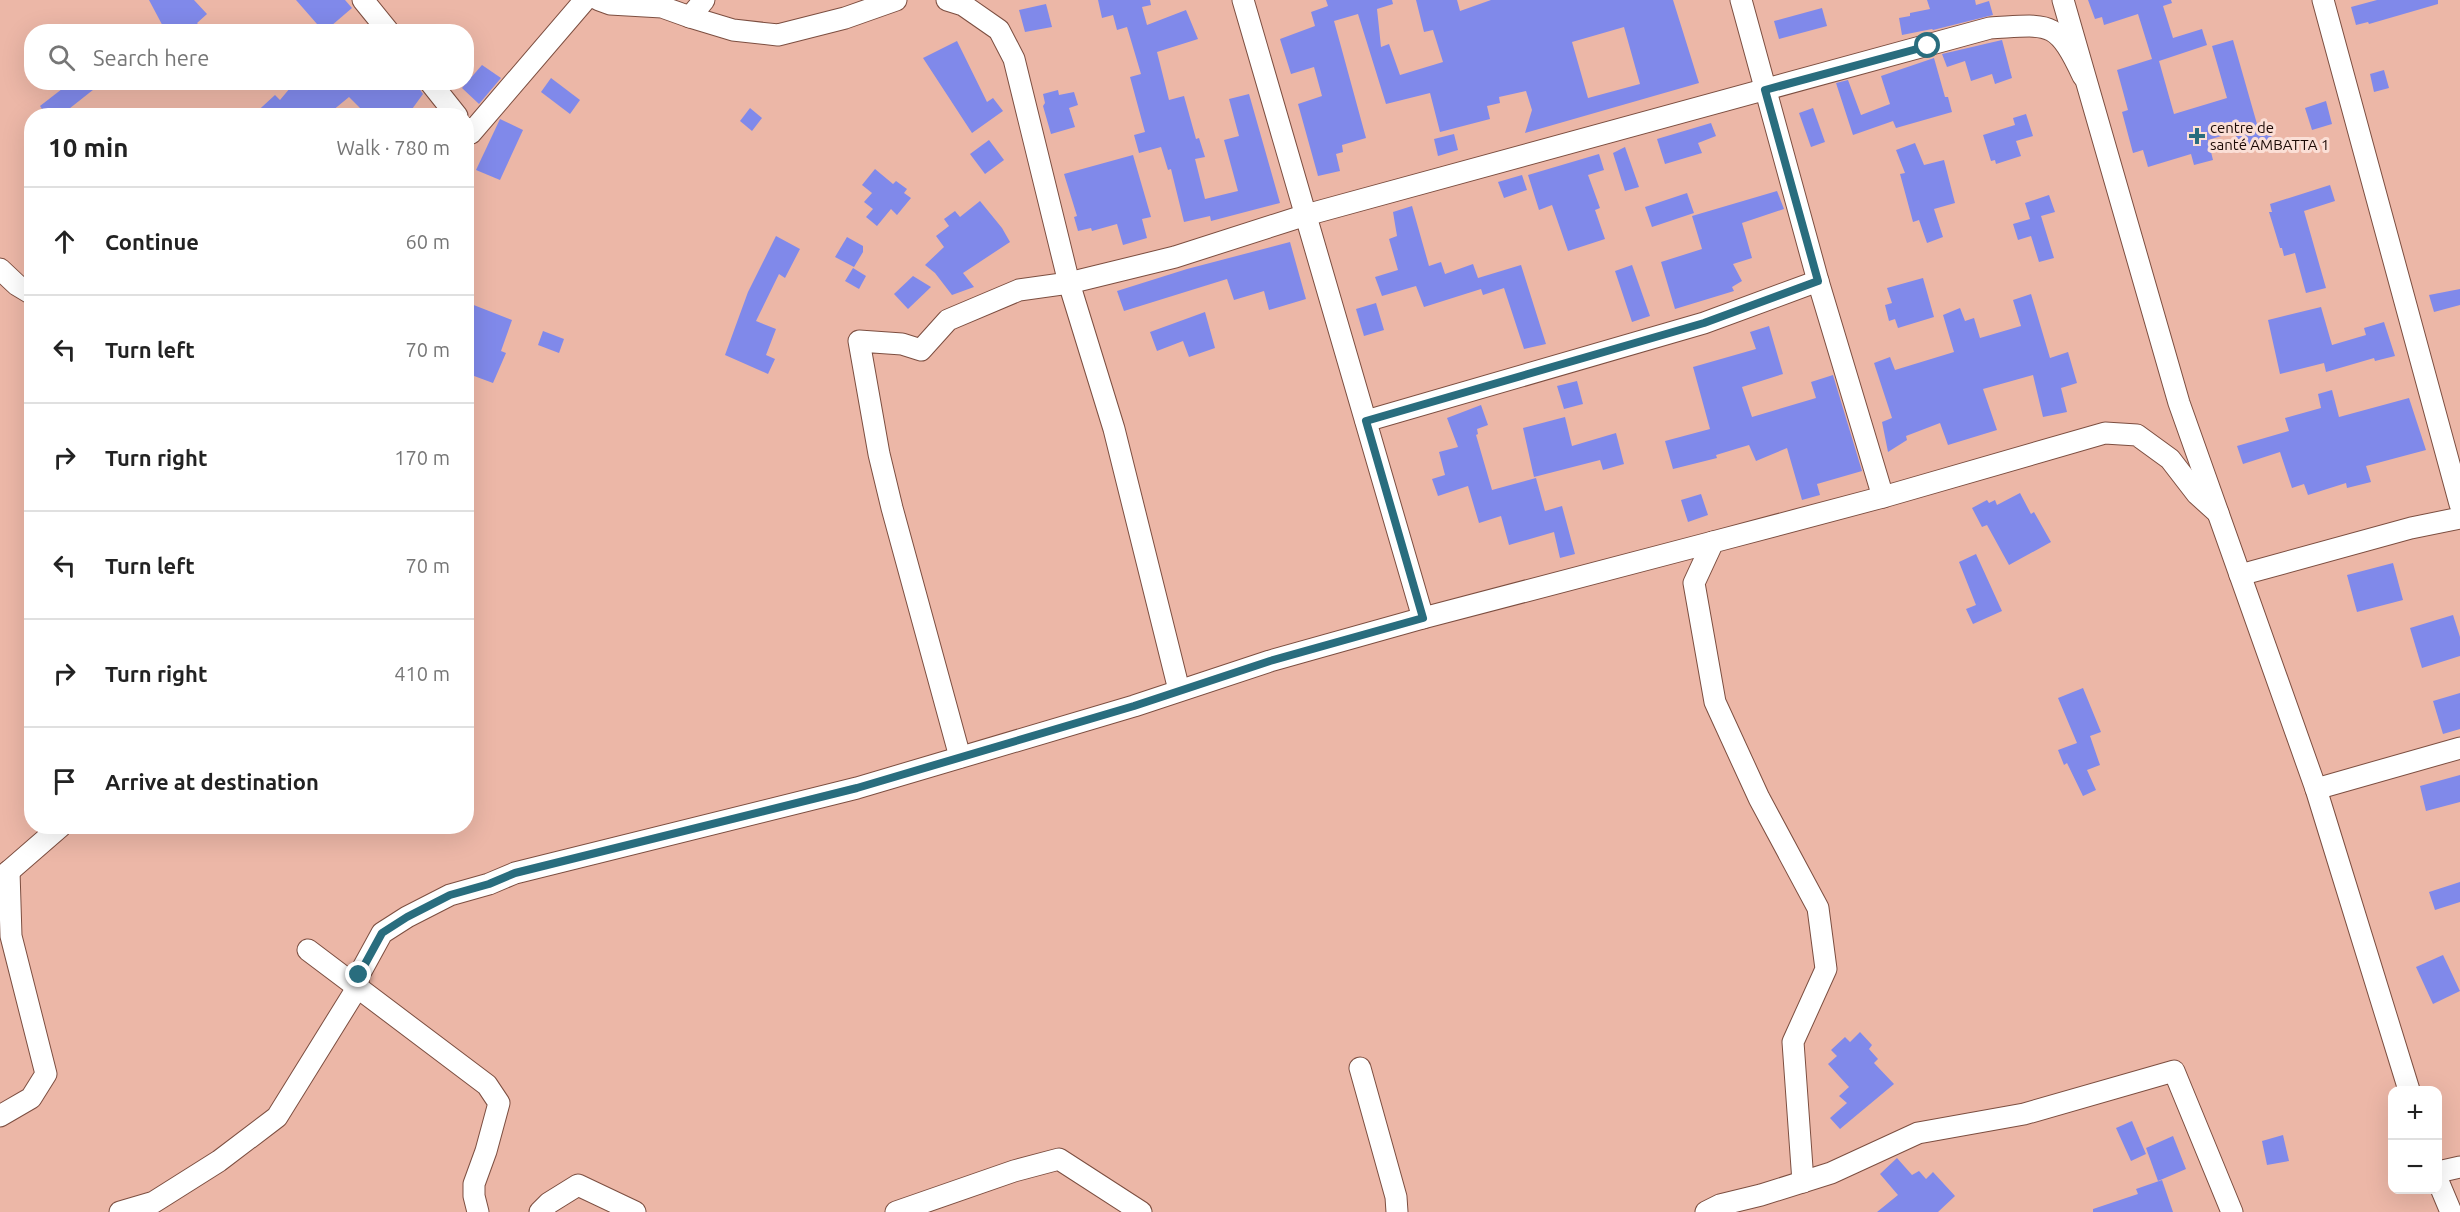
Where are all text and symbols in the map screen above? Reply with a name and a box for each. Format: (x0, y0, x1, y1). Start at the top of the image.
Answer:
search box (24, 24, 474, 90)
route start (1914, 32, 1940, 58)
icon: search (45, 41, 78, 74)
text: Search here (93, 45, 209, 70)
place label: centre de santé AMBATTA 1 (2210, 119, 2329, 153)
marker: centre de santé AMBATTA 1 (2188, 127, 2206, 145)
text: 10 min (48, 133, 128, 162)
text: Walk · 780 m (337, 136, 450, 159)
icon: ahead (48, 225, 81, 258)
text: Continue (105, 229, 199, 254)
text: 60 m (406, 230, 450, 253)
icon: left (48, 333, 81, 366)
text: Turn left (105, 337, 195, 362)
text: 70 m (406, 338, 450, 361)
icon: right (48, 441, 81, 474)
text: Turn right (105, 445, 207, 470)
text: 170 m (394, 446, 450, 469)
icon: left (48, 549, 81, 582)
text: Turn left (105, 553, 195, 578)
text: 70 m (406, 554, 450, 577)
icon: right (48, 657, 81, 690)
text: Turn right (105, 661, 207, 686)
text: 410 m (394, 662, 450, 685)
icon: arrive (48, 765, 81, 798)
text: Arrive at destination (105, 769, 319, 794)
route end (345, 961, 371, 987)
map controls (2388, 1086, 2442, 1194)
button: + (2388, 1086, 2442, 1140)
button: − (2388, 1140, 2442, 1194)

